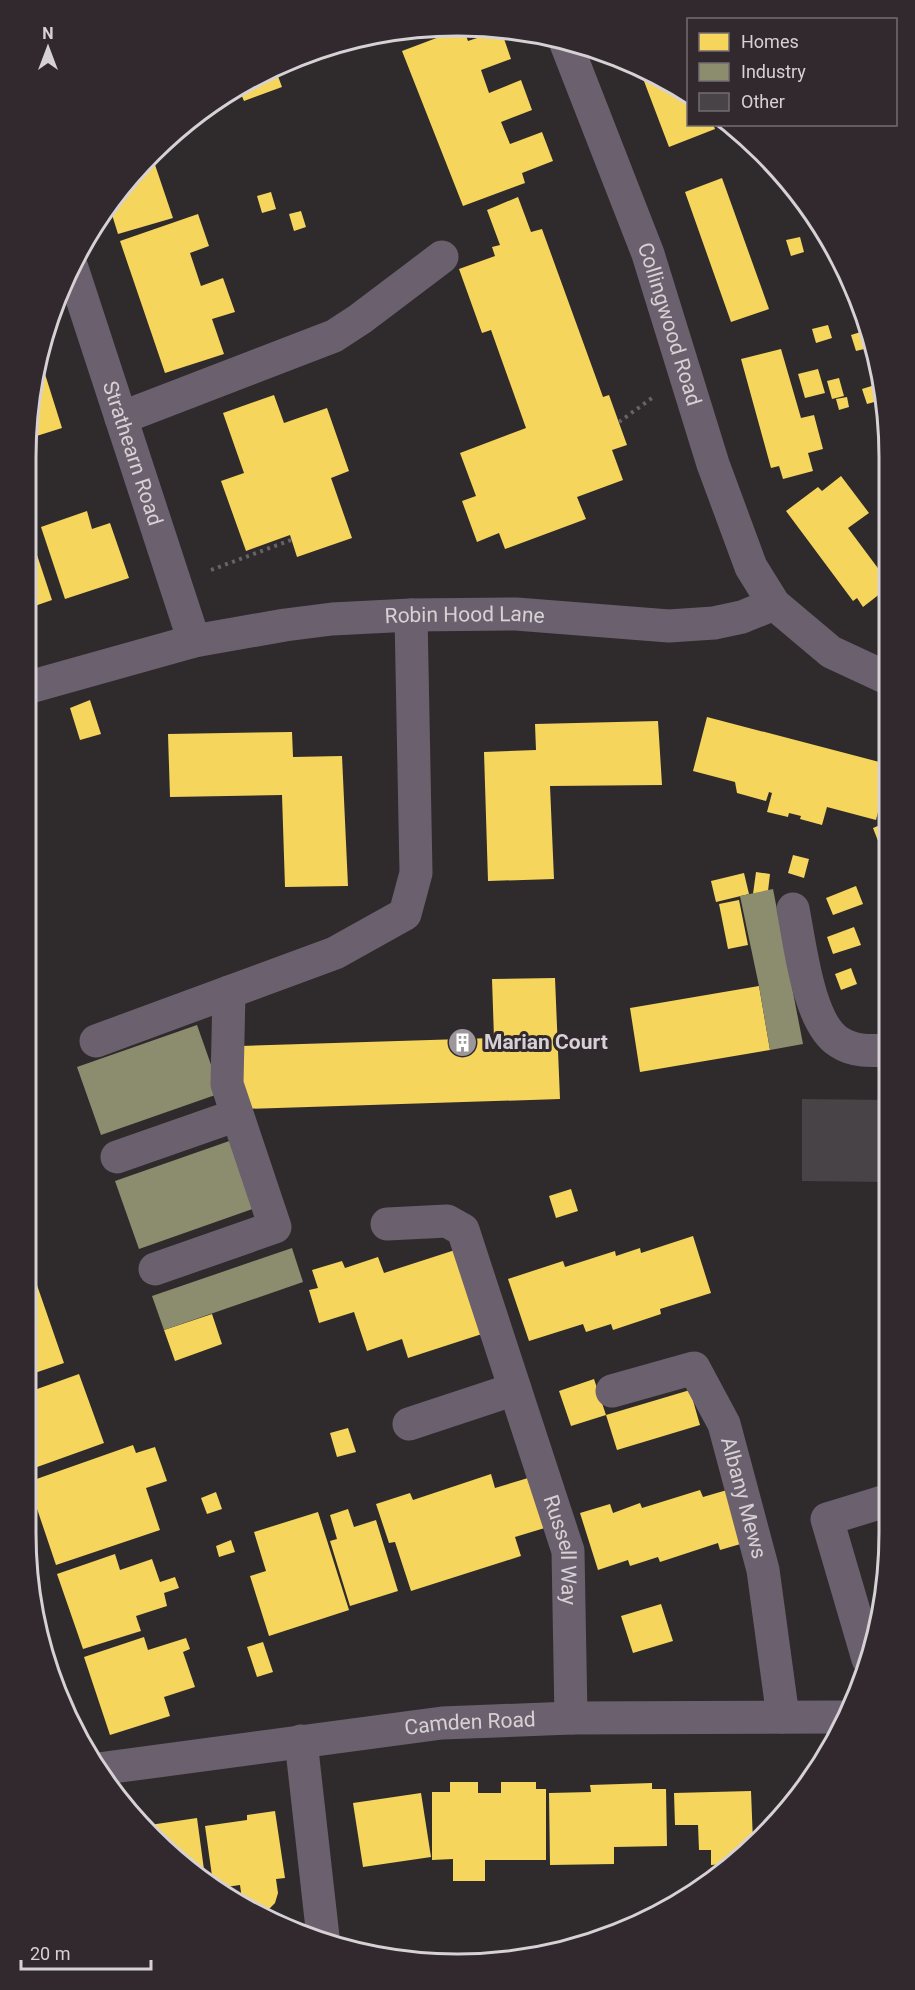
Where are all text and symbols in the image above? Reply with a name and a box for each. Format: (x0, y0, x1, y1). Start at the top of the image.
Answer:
north arrow (18, 18, 78, 78)
legend (687, 18, 897, 126)
text: N (42, 24, 54, 43)
text: Homes (741, 31, 799, 52)
text: Industry (741, 61, 806, 82)
text: Other (741, 91, 785, 112)
street label: Collingwood Road (633, 239, 706, 409)
street label: Strathearn Road (98, 378, 167, 529)
street label: Robin Hood Lane (384, 602, 546, 628)
building icon: Marian Court (447, 1026, 479, 1058)
place label: Marian Court (484, 1030, 608, 1054)
street label: Albany Mews (716, 1434, 771, 1561)
street label: Russell Way (538, 1492, 581, 1605)
street label: Camden Road (403, 1707, 536, 1740)
scale bar (21, 1933, 152, 1971)
text: 20 m (30, 1943, 70, 1964)

